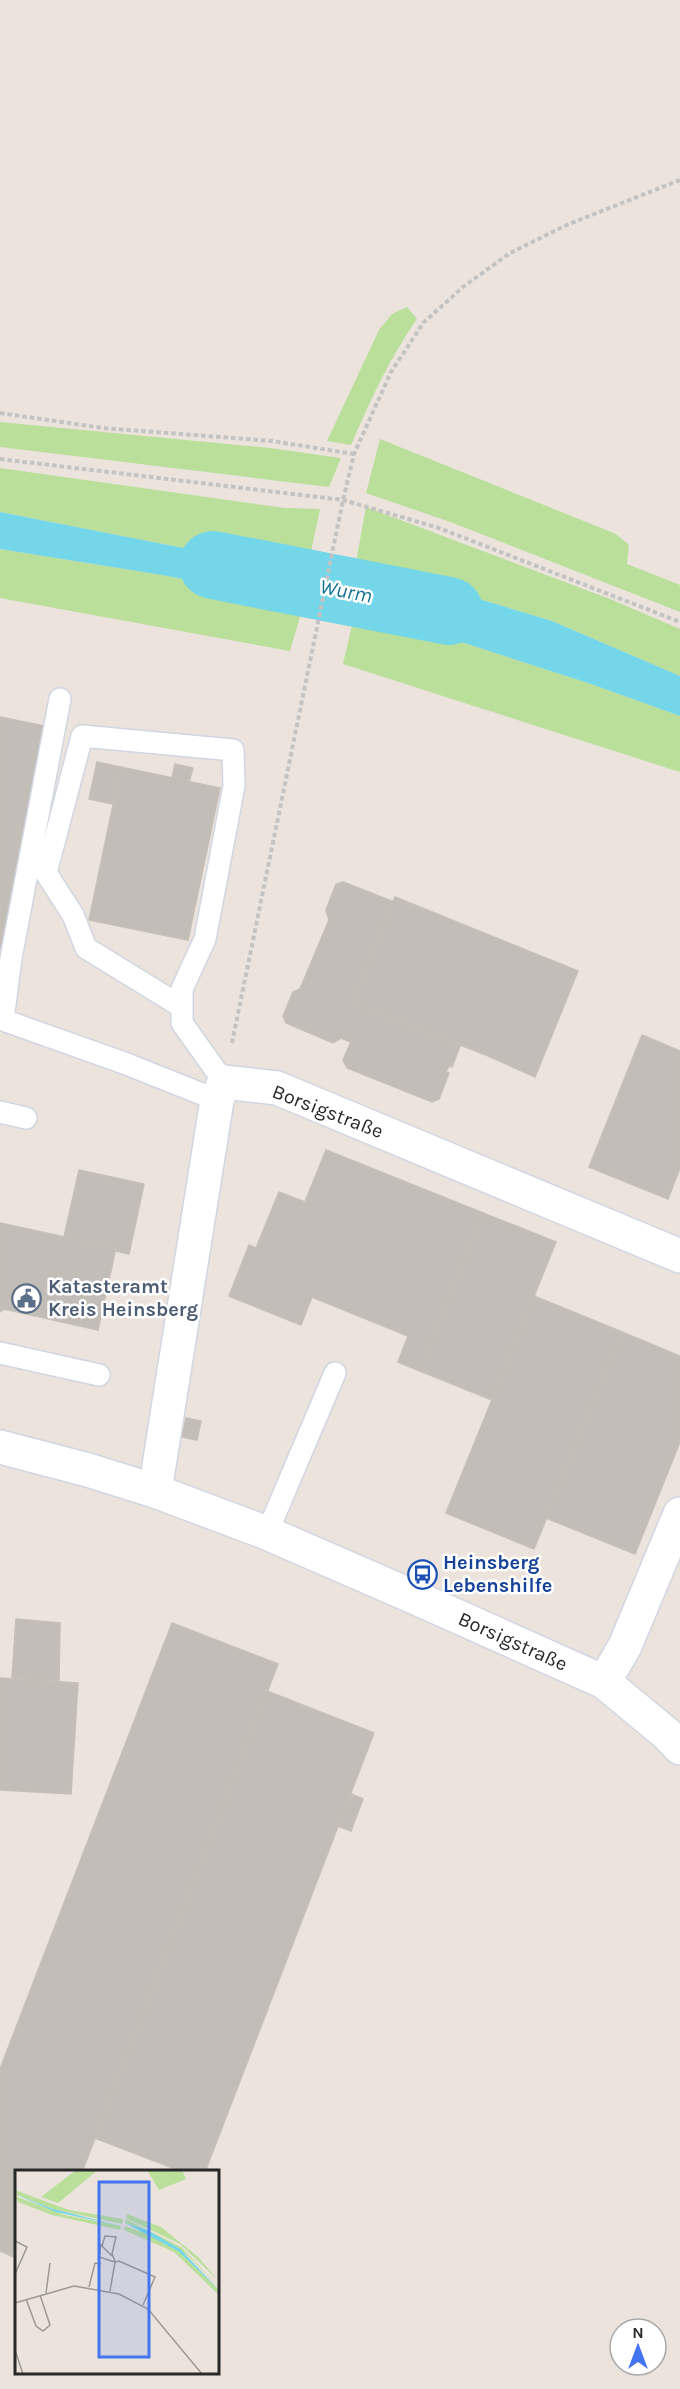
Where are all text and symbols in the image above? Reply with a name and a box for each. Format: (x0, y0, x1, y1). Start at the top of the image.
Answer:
water label: Wurm (318, 574, 374, 608)
street label: Borsigstraße (269, 1080, 387, 1143)
place label: Katasteramt Kreis Heinsberg (48, 1275, 199, 1321)
public building icon: Katasteramt Kreis Heinsberg (11, 1282, 43, 1314)
place label: Heinsberg Lebenshilfe (443, 1551, 552, 1597)
bus stop icon: Heinsberg Lebenshilfe (406, 1558, 438, 1590)
street label: Borsigstraße (455, 1607, 571, 1676)
inset map (15, 2170, 219, 2374)
north arrow (608, 2317, 668, 2377)
text: N (632, 2323, 644, 2342)

